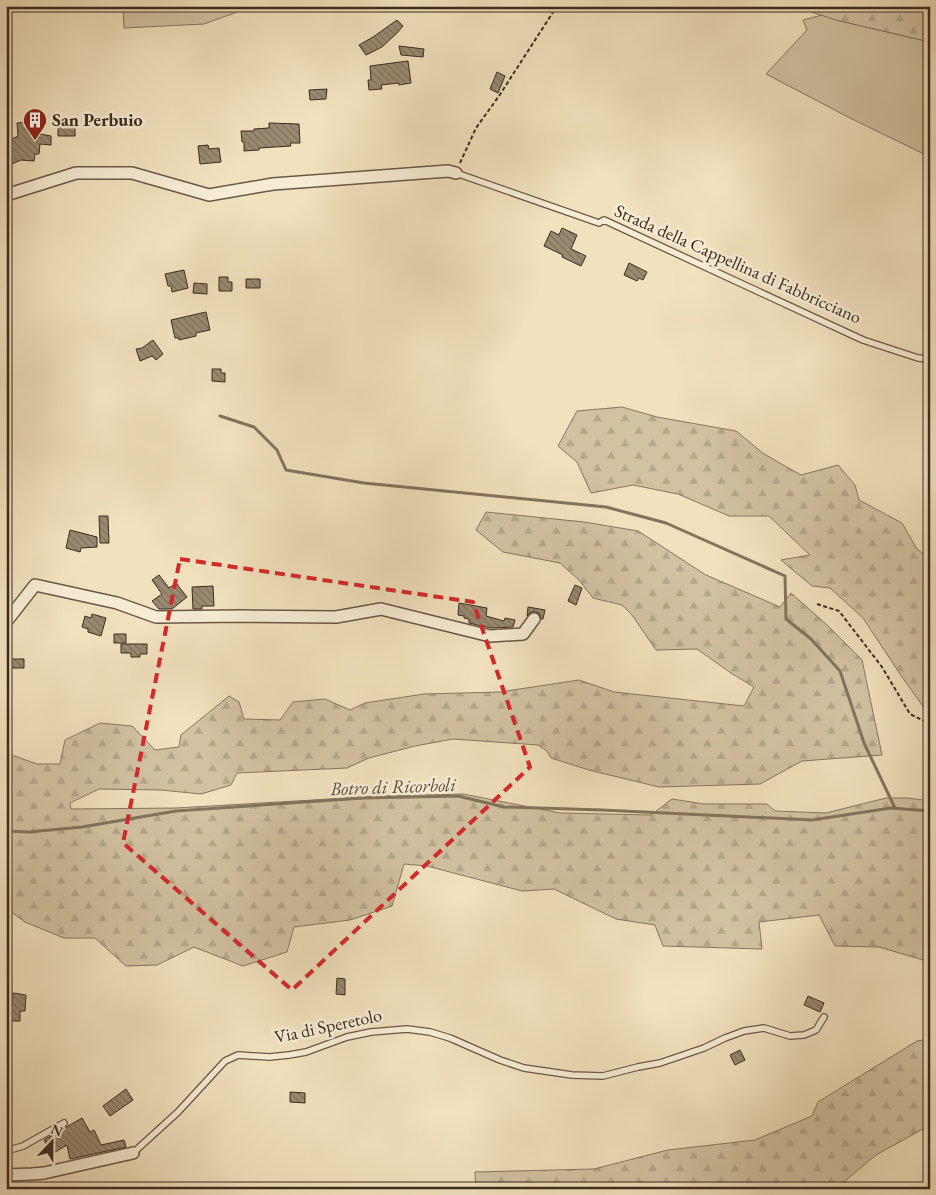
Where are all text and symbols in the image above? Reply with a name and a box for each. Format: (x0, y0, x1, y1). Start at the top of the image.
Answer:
building icon: San Perbuio (22, 107, 48, 141)
place label: San Perbuio (52, 108, 143, 131)
street label: Strada della Cappellina di Fabbricciano (611, 199, 865, 329)
water label: Botro di Ricorboli (329, 772, 458, 801)
street label: Via di Speretolo (272, 1003, 384, 1048)
north arrow (28, 1118, 78, 1168)
text: N (48, 1119, 66, 1141)

